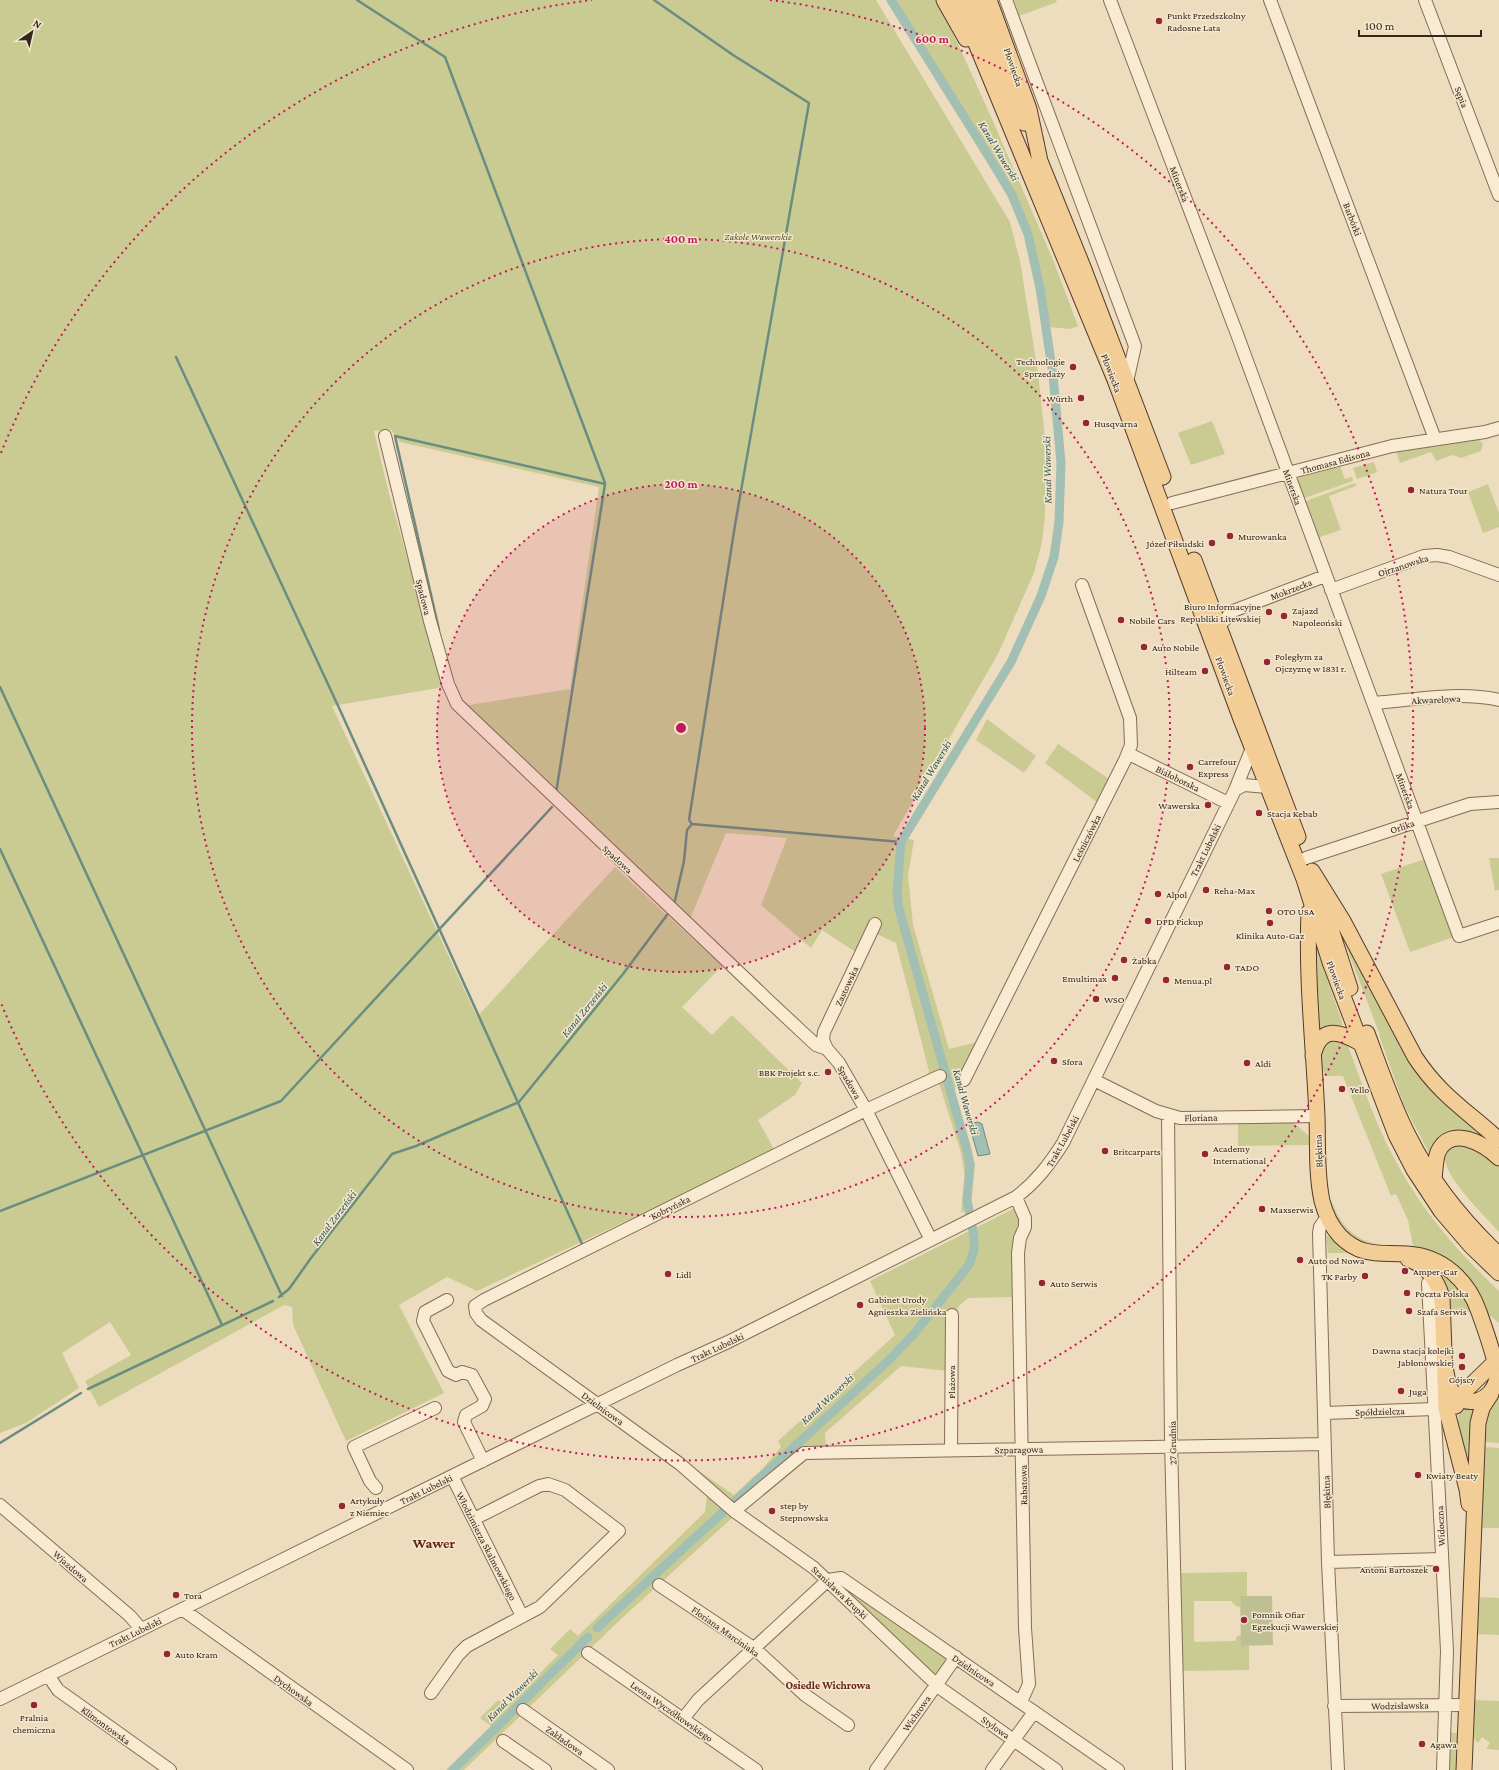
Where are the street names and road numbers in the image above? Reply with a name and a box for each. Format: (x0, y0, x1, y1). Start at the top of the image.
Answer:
street label: Płowiecka (1002, 46, 1025, 88)
street label: Sępia (1453, 85, 1471, 110)
street label: Minerska (1168, 165, 1192, 204)
street label: Barbórki (1341, 201, 1364, 238)
street label: Płowiecka (1099, 352, 1124, 394)
street label: Thomasa Edisona (1299, 447, 1371, 476)
street label: Minerska (1281, 468, 1304, 507)
street label: Ojrzanowska (1377, 552, 1430, 580)
street label: Mokrzecka (1269, 576, 1314, 602)
street label: Spadowa (414, 578, 433, 617)
street label: Płowiecka (1213, 655, 1238, 697)
street label: Akwarelowa (1411, 693, 1461, 706)
street label: Białoborska (1154, 763, 1202, 794)
street label: Minerska (1394, 772, 1417, 811)
street label: Leśniczówka (1070, 813, 1103, 864)
street label: Orlika (1389, 817, 1416, 836)
street label: Trakt Lubelski (1188, 822, 1223, 878)
street label: Spadowa (600, 843, 635, 876)
street label: Płowiecka (1324, 959, 1349, 1001)
street label: Zastowska (832, 964, 861, 1008)
street label: Spadowa (836, 1064, 864, 1101)
street label: Floriana (1184, 1112, 1218, 1123)
street label: Trakt Lubelski (1044, 1113, 1081, 1169)
street label: Błękitna (1312, 1134, 1325, 1168)
street label: Kobryńska (649, 1193, 692, 1222)
street label: Trakt Lubelski (689, 1330, 746, 1365)
street label: Plażowa (946, 1365, 957, 1399)
street label: Dzielnicowa (579, 1389, 626, 1428)
street label: Spółdzielcza (1355, 1405, 1405, 1418)
street label: 27 Grudnia (1167, 1420, 1178, 1465)
street label: Szparagowa (995, 1444, 1044, 1455)
street label: Rabatowa (1018, 1465, 1029, 1505)
street label: Trakt Lubelski (398, 1472, 455, 1507)
street label: Błękitna (1320, 1475, 1333, 1509)
street label: Włodzimierza Skalmowskiego (454, 1490, 519, 1602)
street label: Widoczna (1434, 1505, 1447, 1546)
street label: Wjazdowa (50, 1548, 91, 1585)
street label: Stanisława Krupki (809, 1564, 870, 1621)
street label: Floriana Marciniaka (690, 1604, 762, 1659)
street label: Trakt Lubelski (107, 1615, 164, 1650)
street label: Dzielnicowa (950, 1652, 998, 1689)
street label: Dychowska (272, 1672, 316, 1709)
street label: Leona Wyczółkowskiego (628, 1679, 715, 1744)
street label: Wichrowa (900, 1693, 933, 1733)
street label: Wodzisławska (1371, 1699, 1429, 1712)
street label: Klimontowska (79, 1704, 133, 1747)
street label: Stylowa (979, 1714, 1012, 1741)
street label: Zakładowa (544, 1723, 586, 1758)

